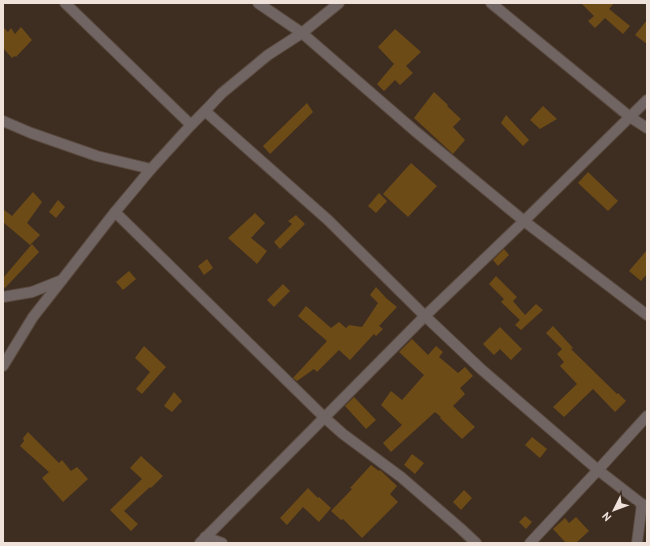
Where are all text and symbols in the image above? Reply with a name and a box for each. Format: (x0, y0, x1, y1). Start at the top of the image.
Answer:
north arrow (594, 490, 634, 530)
text: N (599, 509, 614, 524)

